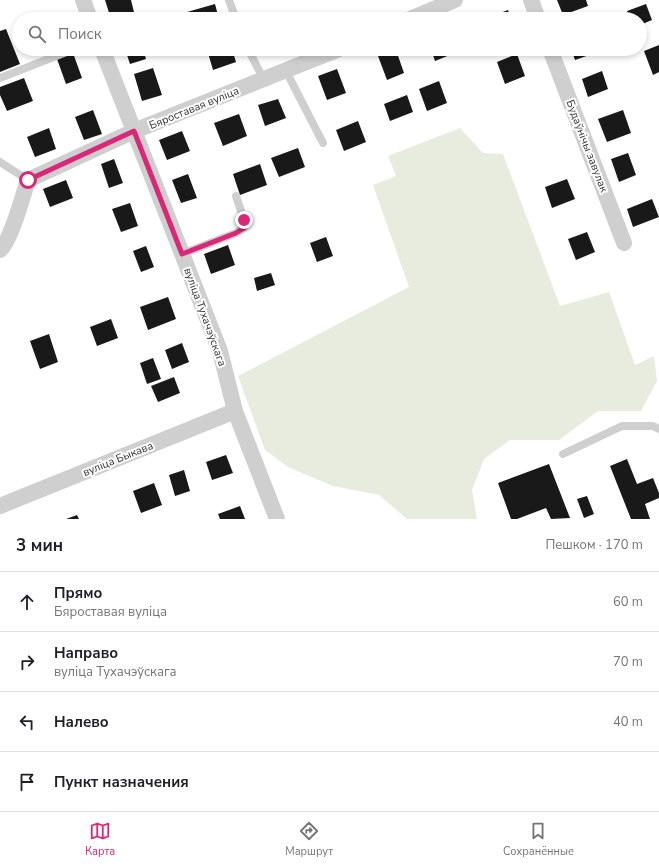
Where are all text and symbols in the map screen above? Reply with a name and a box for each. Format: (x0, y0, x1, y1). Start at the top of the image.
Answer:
search box (12, 12, 647, 56)
icon: search (26, 23, 48, 45)
text: Поиск (58, 24, 102, 44)
street label: Бяроставая вуліца (147, 83, 241, 133)
street label: Будаўнічы завулак (562, 98, 612, 195)
route start (19, 171, 37, 189)
route end (235, 211, 253, 229)
street label: вуліца Тухачэўскага (180, 266, 230, 368)
street label: вуліца Быкава (81, 438, 156, 480)
text: 3 мин (16, 534, 63, 557)
text: Пешком · 170 m (545, 536, 643, 554)
text: Прямо (54, 583, 102, 603)
icon: ahead (16, 591, 38, 613)
text: 60 m (613, 593, 643, 611)
text: Бяроставая вуліца (54, 603, 167, 621)
text: Направо (54, 643, 118, 663)
icon: right (16, 651, 38, 673)
text: 70 m (613, 653, 643, 671)
text: вуліца Тухачэўскага (54, 663, 177, 681)
icon: left (16, 711, 38, 733)
text: Налево (54, 712, 109, 732)
text: 40 m (613, 713, 643, 731)
icon: arrive (16, 771, 38, 793)
text: Пункт назначения (54, 772, 189, 792)
tab: Карта (85, 820, 115, 859)
tab: Маршрут (285, 820, 333, 859)
tab: Сохранённые (503, 820, 574, 859)

